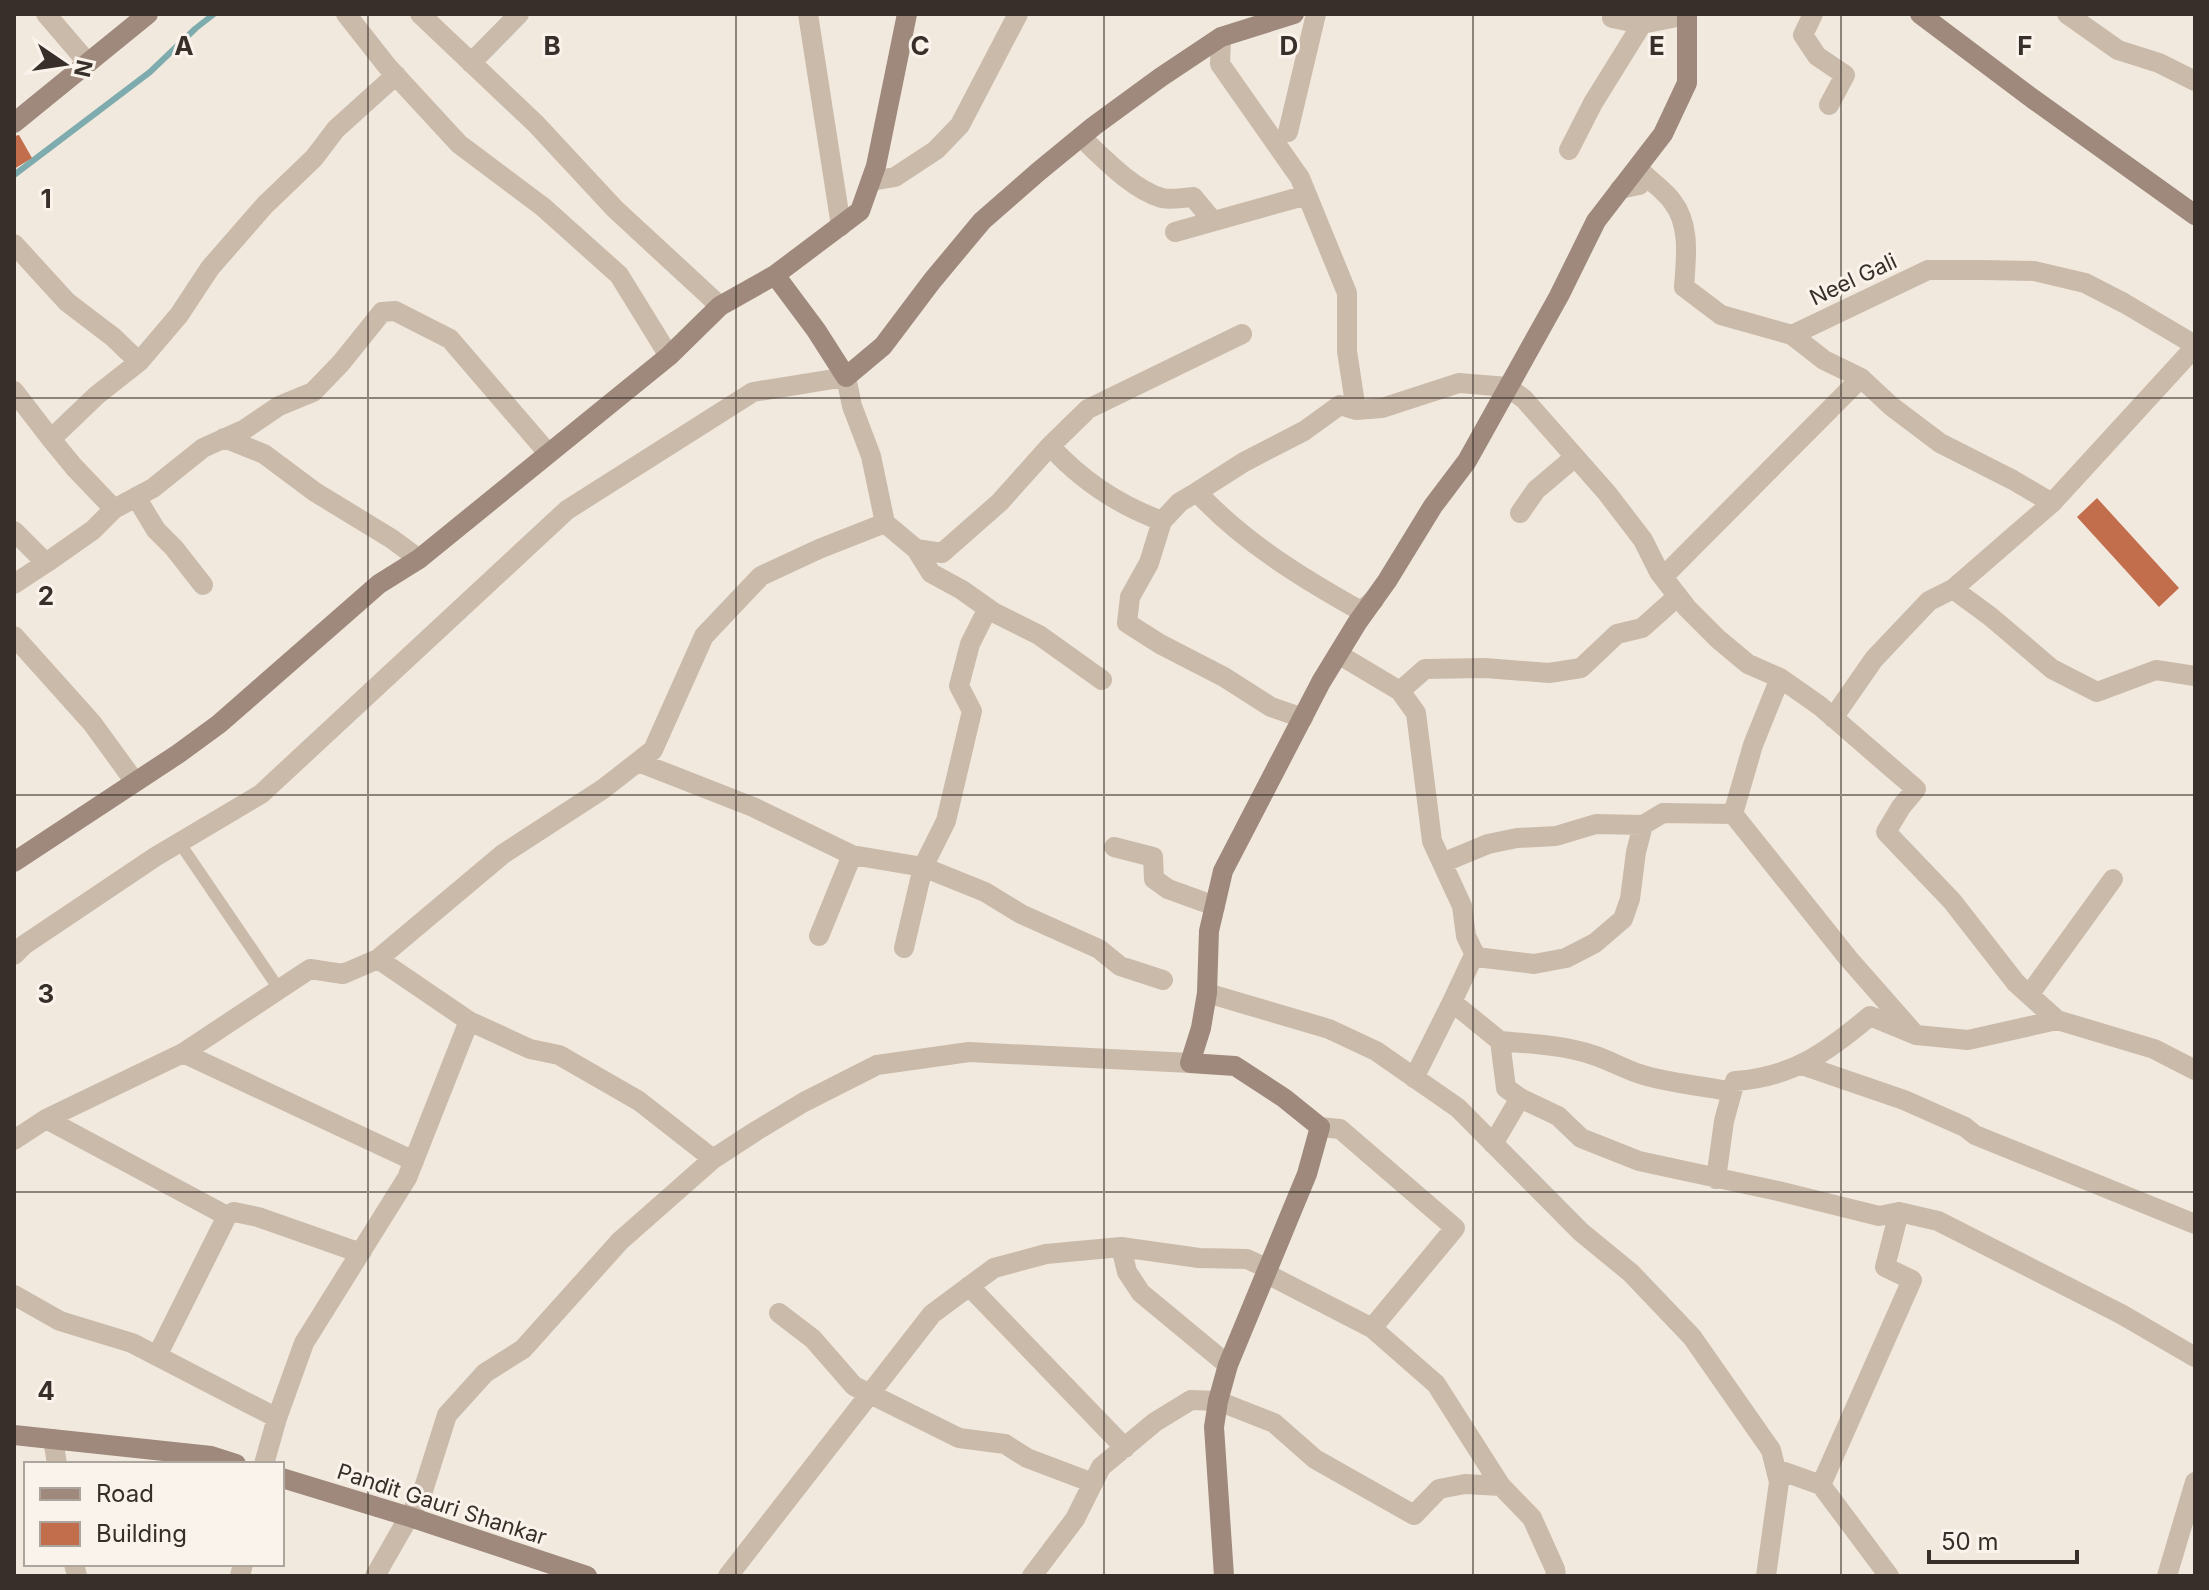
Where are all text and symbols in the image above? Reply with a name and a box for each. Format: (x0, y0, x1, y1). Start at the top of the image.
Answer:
north arrow (24, 24, 104, 104)
text: A (174, 30, 194, 61)
text: B (543, 30, 561, 61)
text: C (910, 30, 930, 61)
text: D (1280, 30, 1298, 61)
text: E (1649, 30, 1665, 61)
text: F (2017, 30, 2033, 61)
text: N (69, 57, 98, 80)
text: 1 (40, 183, 52, 214)
street label: Neel Gali (1805, 248, 1901, 310)
text: 2 (38, 580, 54, 611)
text: 3 (38, 978, 54, 1009)
text: 4 (37, 1375, 55, 1406)
street label: Pandit Gauri Shankar (334, 1458, 550, 1550)
legend (24, 1462, 284, 1566)
text: Road (96, 1479, 154, 1508)
scale bar (1929, 1514, 2077, 1564)
text: Building (96, 1519, 187, 1548)
text: 50 m (1941, 1527, 1999, 1556)

